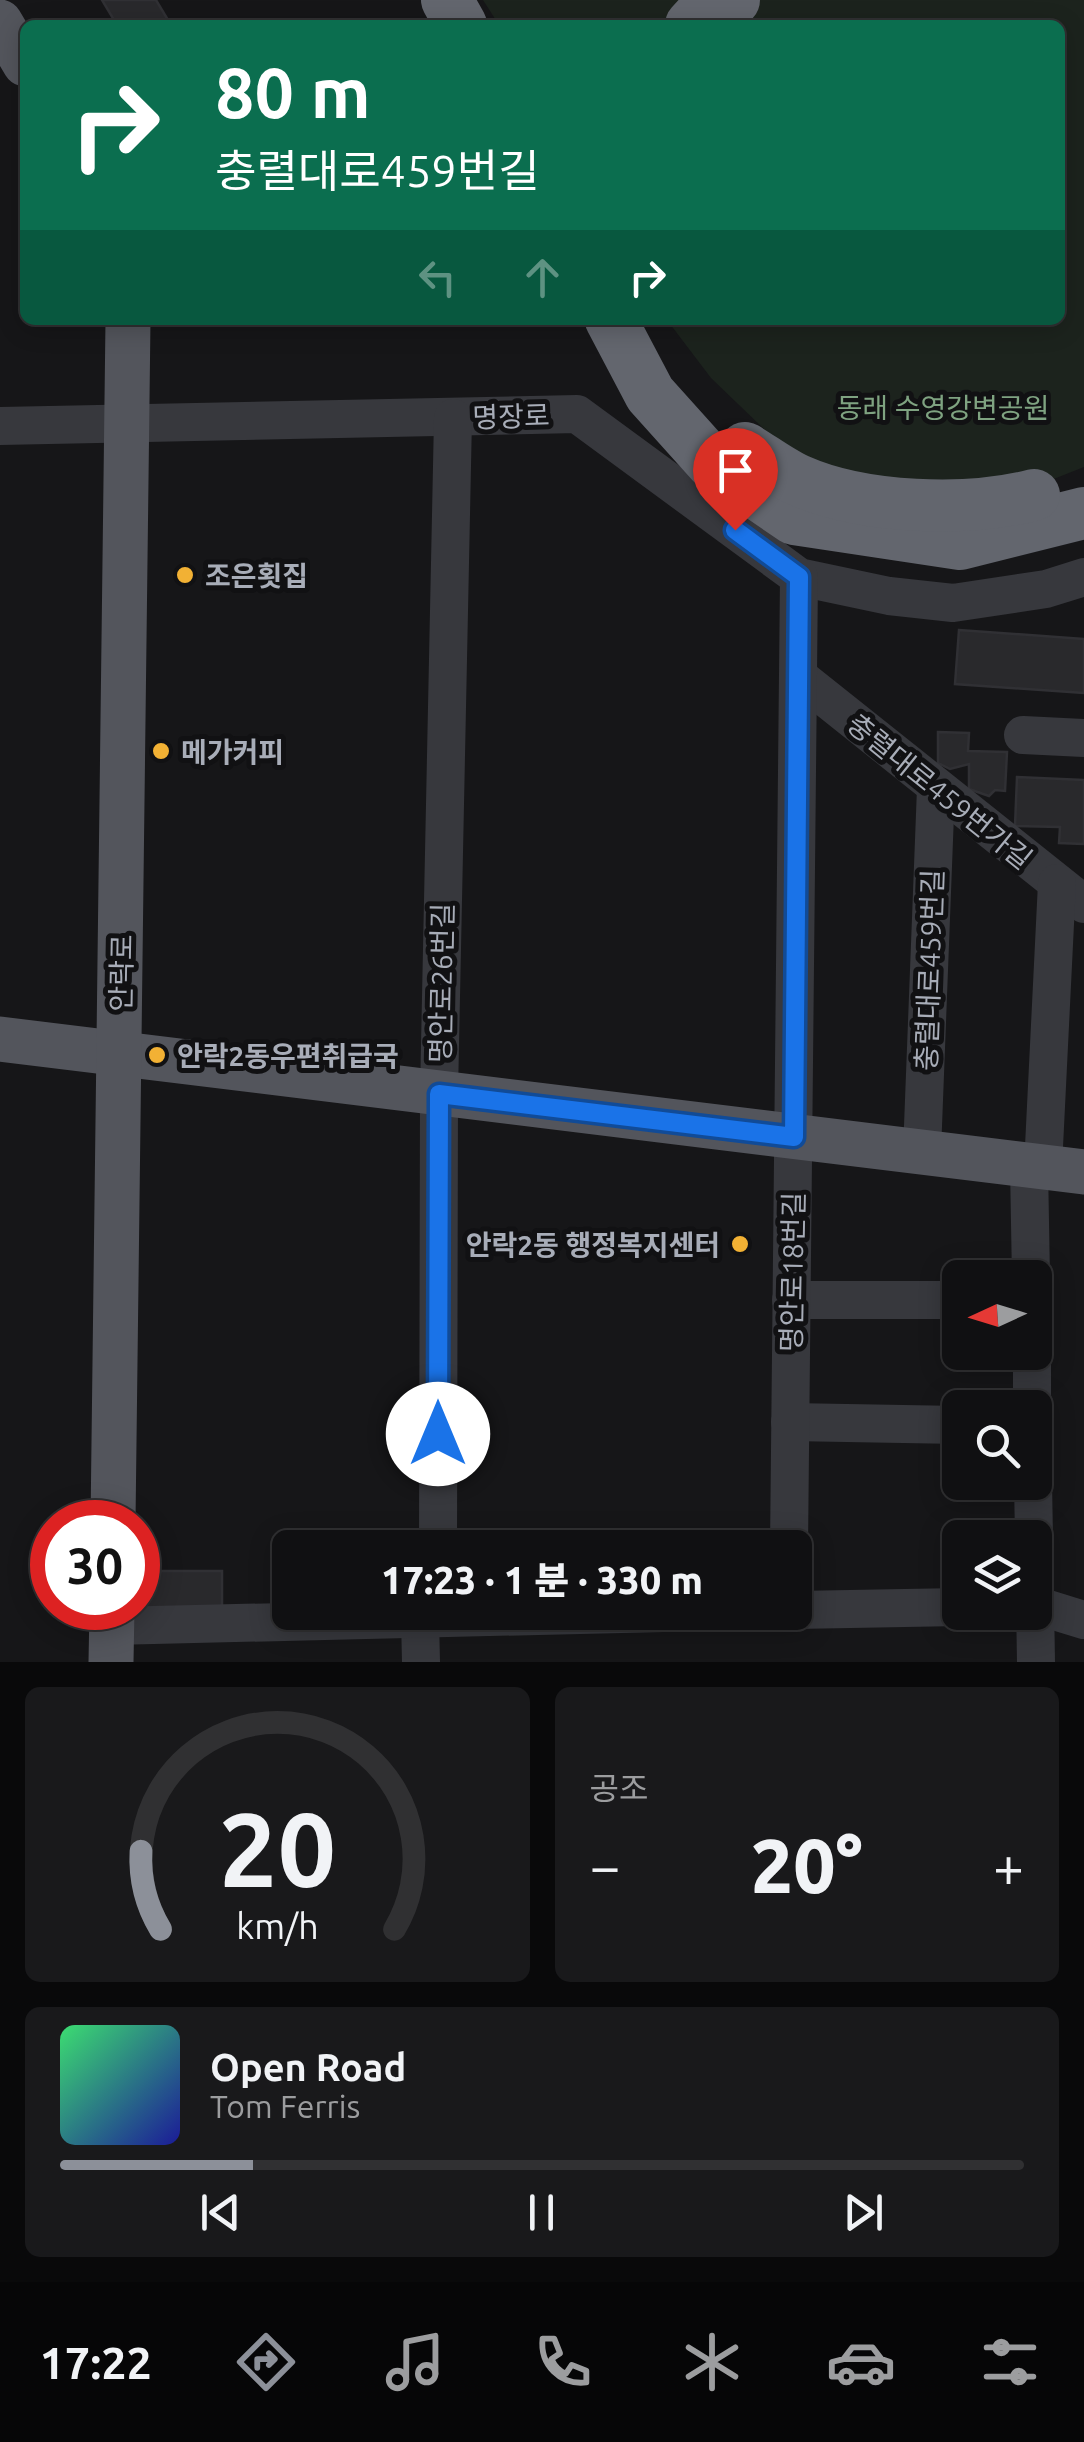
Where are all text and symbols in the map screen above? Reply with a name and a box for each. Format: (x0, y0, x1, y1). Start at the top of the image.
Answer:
text: 80 m (215, 53, 371, 131)
icon: right (50, 60, 180, 190)
text: 충렬대로459번길 (215, 145, 540, 196)
icon: left (410, 250, 465, 305)
icon: ahead (515, 250, 570, 305)
icon: right (620, 250, 675, 305)
park label: 동래 수영강변공원 (837, 392, 1049, 423)
street label: 명장로 (472, 399, 550, 433)
pin (693, 428, 778, 531)
icon: arrive (708, 443, 763, 498)
place label: 조은횟집 (205, 560, 308, 591)
marker: 조은횟집 (174, 564, 196, 586)
street label: 충렬대로459번가길 (842, 707, 1038, 875)
place label: 메가커피 (181, 736, 284, 767)
marker: 메가커피 (150, 740, 172, 762)
street label: 충렬대로459번길 (910, 869, 948, 1071)
street label: 명안로26번길 (424, 903, 458, 1063)
street label: 안락로 (105, 934, 137, 1012)
place label: 안락2동우편취급국 (177, 1040, 399, 1071)
marker: 안락2동우편취급국 (146, 1044, 168, 1066)
street label: 명안로18번길 (775, 1192, 809, 1352)
place label: 안락2동 행정복지센터 (466, 1229, 720, 1260)
marker: 안락2동 행정복지센터 (729, 1233, 751, 1255)
north arrow (942, 1260, 1052, 1370)
map controls (942, 1260, 1052, 1630)
position arrow (386, 1382, 490, 1486)
button: search (942, 1390, 1052, 1500)
speed limit sign: 30 (30, 1500, 160, 1630)
button: layers (942, 1520, 1052, 1630)
text: 17:23 · 1 분 · 330 m (381, 1559, 703, 1601)
text: 공조 (590, 1770, 648, 1806)
text: 20 (219, 1790, 336, 1907)
text: 20° (751, 1823, 863, 1907)
text: − (590, 1835, 621, 1896)
text: + (993, 1835, 1024, 1896)
text: km/h (236, 1906, 319, 1946)
text: Open Road (210, 2046, 406, 2088)
text: Tom Ferris (210, 2088, 360, 2124)
icon: previous (193, 2185, 248, 2240)
icon: pause (514, 2185, 569, 2240)
icon: next (836, 2185, 891, 2240)
icon: directions (231, 2327, 301, 2397)
icon: music (380, 2327, 450, 2397)
icon: phone (528, 2327, 598, 2397)
icon: climate (677, 2327, 747, 2397)
icon: car (826, 2327, 896, 2397)
icon: filters (975, 2327, 1045, 2397)
text: 17:22 (39, 2337, 152, 2388)

